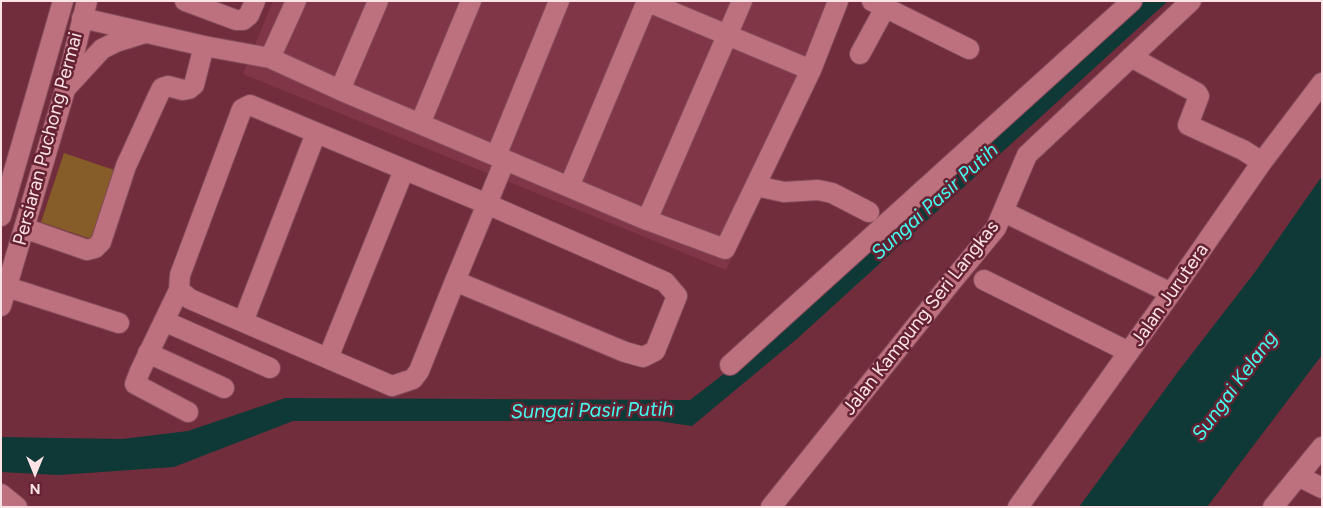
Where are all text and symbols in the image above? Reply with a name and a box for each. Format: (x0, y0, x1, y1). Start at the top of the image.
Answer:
street label: Persiaran Puchong Permai (9, 30, 87, 248)
water label: Sungai Pasir Putih (866, 139, 1004, 265)
street label: Jalan Kampung Seri Langkas (838, 216, 1004, 420)
street label: Jalan Jurutera (1126, 239, 1214, 351)
water label: Sungai Kelang (1187, 326, 1283, 446)
water label: Sungai Pasir Putih (510, 398, 674, 424)
north arrow (10, 448, 60, 498)
text: N (30, 480, 40, 497)

